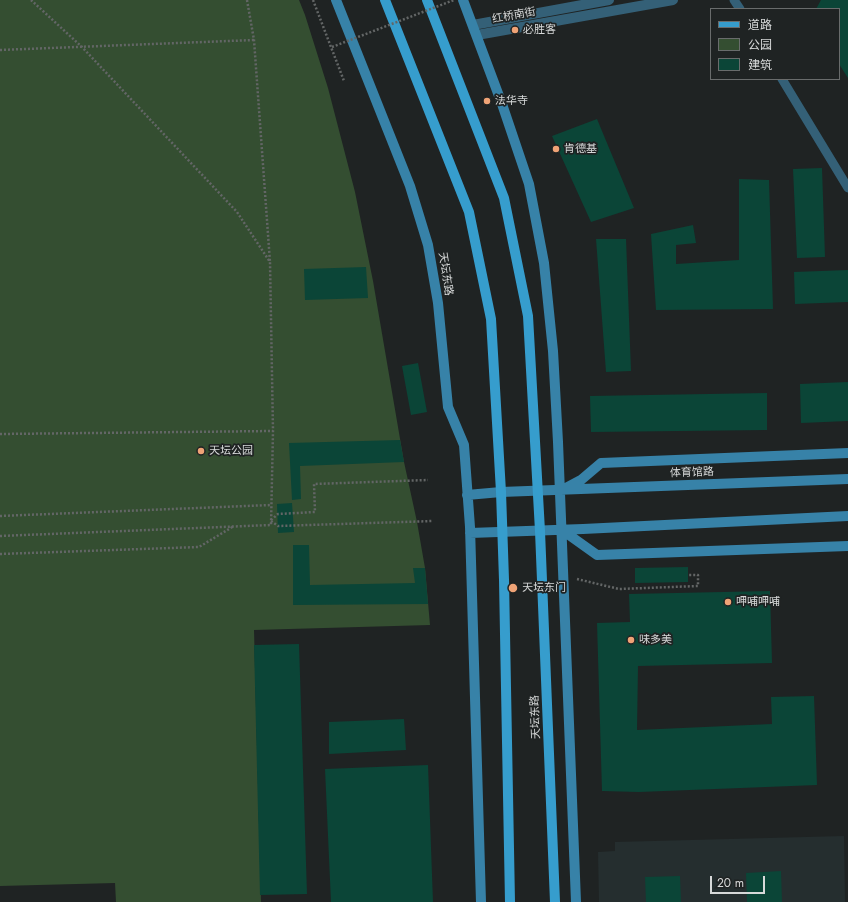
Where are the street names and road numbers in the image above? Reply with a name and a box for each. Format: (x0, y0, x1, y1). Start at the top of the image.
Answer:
street label: 红桥南街 (491, 6, 537, 26)
street label: 天坛东路 (435, 251, 455, 297)
street label: 体育馆路 (670, 466, 714, 480)
street label: 天坛东路 (529, 695, 543, 739)

